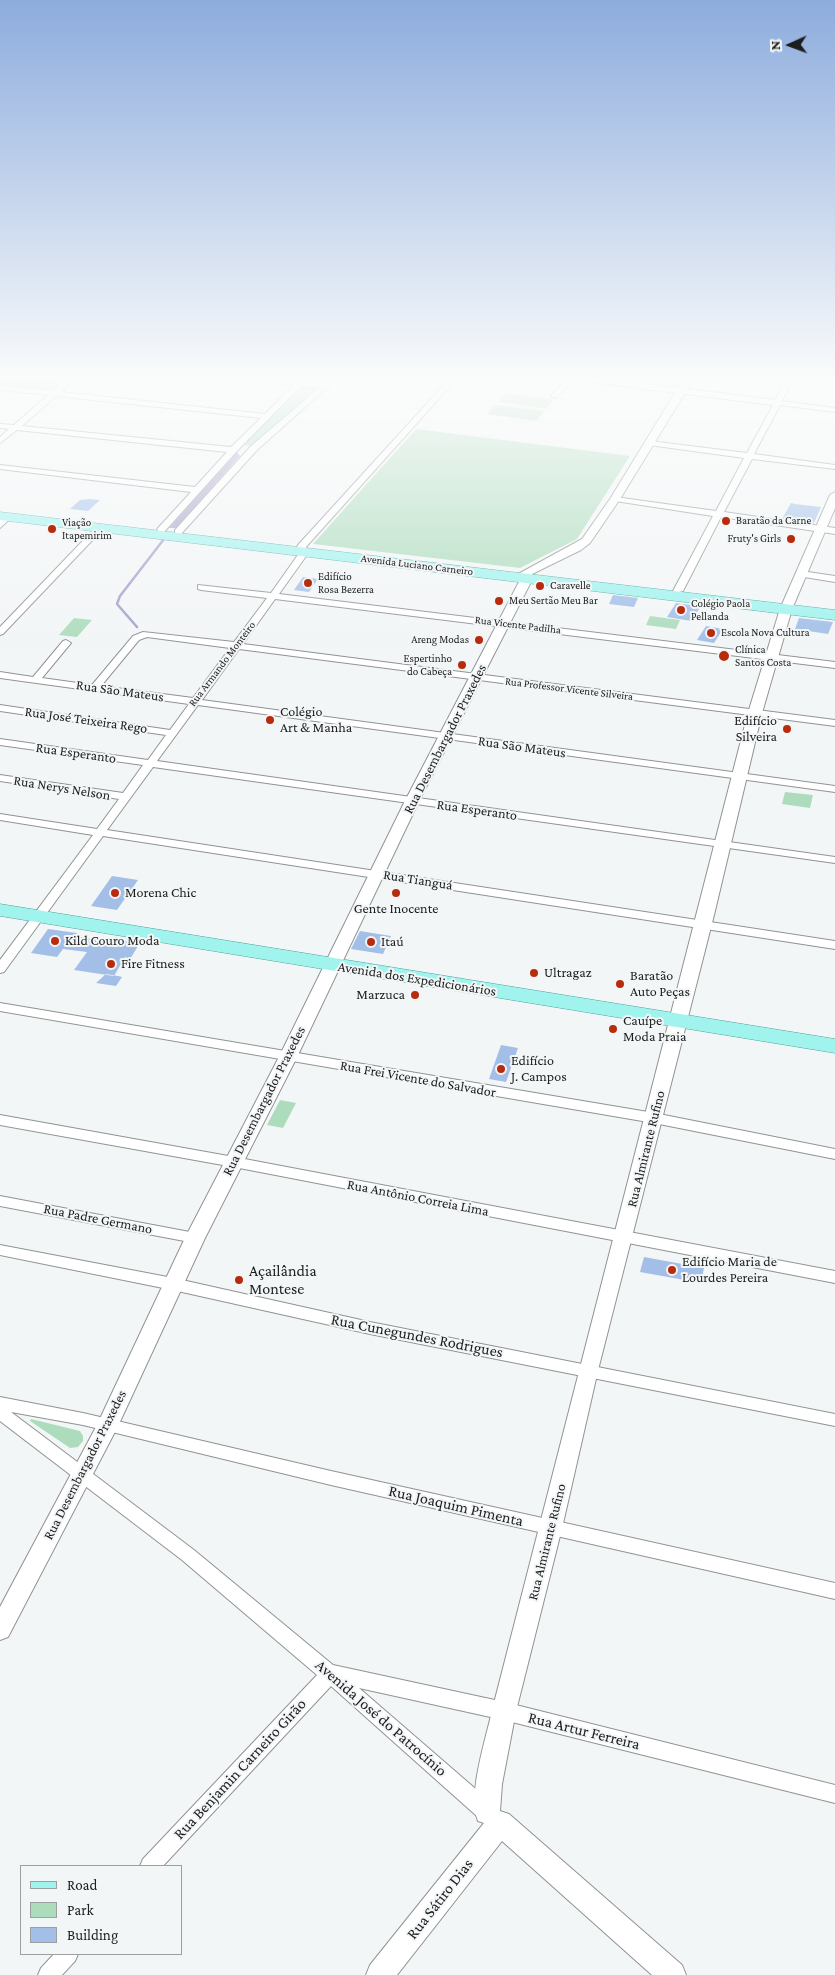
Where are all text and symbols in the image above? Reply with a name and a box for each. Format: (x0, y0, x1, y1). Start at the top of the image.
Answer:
north arrow (765, 20, 815, 70)
text: N (767, 40, 783, 51)
place label: Baratão da Carne (736, 514, 811, 528)
marker: Baratão da Carne (720, 515, 732, 527)
place label: Viação Itapemirim (62, 516, 112, 542)
marker: Viação Itapemirim (46, 523, 58, 535)
place label: Fruty's Girls (727, 532, 781, 546)
marker: Fruty's Girls (785, 533, 797, 545)
street label: Avenida Luciano Carneiro (360, 552, 474, 578)
place label: Edifício Rosa Bezerra (318, 570, 374, 596)
marker: Edifício Rosa Bezerra (302, 577, 314, 589)
place label: Caravelle (550, 579, 591, 593)
marker: Caravelle (534, 580, 546, 592)
place label: Meu Sertão Meu Bar (509, 594, 598, 608)
marker: Meu Sertão Meu Bar (493, 595, 505, 607)
place label: Colégio Paola Pellanda (691, 597, 750, 623)
marker: Colégio Paola Pellanda (675, 604, 687, 616)
street label: Rua Vicente Padilha (474, 613, 562, 637)
street label: Rua Armando Monteiro (186, 619, 258, 709)
place label: Escola Nova Cultura (721, 626, 809, 640)
marker: Escola Nova Cultura (705, 627, 717, 639)
place label: Areng Modas (411, 633, 469, 647)
marker: Areng Modas (473, 634, 485, 646)
place label: Clínica Santos Costa (735, 643, 791, 669)
marker: Clínica Santos Costa (717, 649, 731, 663)
place label: Espertinho do Cabeça (403, 652, 452, 678)
marker: Espertinho do Cabeça (456, 659, 468, 671)
street label: Rua Desembargador Praxedes (400, 661, 490, 817)
street label: Rua Professor Vicente Silveira (504, 675, 634, 703)
street label: Rua São Mateus (75, 677, 165, 705)
street label: Rua José Teixeira Rego (24, 703, 148, 737)
place label: Colégio Art & Manha (280, 704, 352, 736)
place label: Edifício Silveira (734, 713, 777, 746)
marker: Colégio Art & Manha (264, 714, 276, 726)
marker: Edifício Silveira (781, 723, 793, 735)
street label: Rua São Mateus (477, 733, 567, 761)
street label: Rua Esperanto (35, 739, 117, 767)
street label: Rua Nerys Nelson (12, 772, 112, 804)
street label: Rua Esperanto (436, 796, 518, 824)
street label: Rua Tianguá (382, 866, 454, 894)
place label: Morena Chic (125, 885, 196, 901)
marker: Morena Chic (109, 887, 121, 899)
marker: Gente Inocente (390, 887, 402, 899)
place label: Gente Inocente (354, 901, 438, 917)
place label: Kild Couro Moda (65, 933, 160, 949)
place label: Itaú (381, 934, 404, 950)
marker: Kild Couro Moda (49, 935, 61, 947)
marker: Itaú (365, 936, 377, 948)
place label: Fire Fitness (121, 956, 185, 972)
marker: Fire Fitness (105, 958, 117, 970)
street label: Avenida dos Expedicionários (337, 958, 497, 1000)
place label: Ultragaz (544, 965, 592, 981)
marker: Ultragaz (528, 967, 540, 979)
place label: Baratão Auto Peças (630, 968, 690, 1000)
marker: Baratão Auto Peças (614, 978, 626, 990)
place label: Marzuca (356, 987, 405, 1003)
marker: Marzuca (409, 989, 421, 1001)
place label: Cauípe Moda Praia (623, 1013, 686, 1046)
street label: Rua Desembargador Praxedes (219, 1023, 309, 1179)
marker: Cauípe Moda Praia (607, 1023, 619, 1035)
place label: Edifício J. Campos (511, 1053, 567, 1086)
street label: Rua Frei Vicente do Salvador (339, 1057, 497, 1101)
marker: Edifício J. Campos (495, 1063, 507, 1075)
street label: Rua Almirante Rufino (623, 1089, 669, 1209)
street label: Rua Antônio Correia Lima (346, 1176, 490, 1220)
street label: Rua Padre Germano (42, 1200, 154, 1238)
place label: Edifício Maria de Lourdes Pereira (682, 1254, 777, 1286)
place label: Açailândia Montese (249, 1261, 317, 1299)
marker: Edifício Maria de Lourdes Pereira (666, 1264, 678, 1276)
marker: Açailândia Montese (233, 1274, 245, 1286)
street label: Rua Cunegundes Rodrigues (329, 1310, 505, 1362)
street label: Rua Desembargador Praxedes (40, 1387, 130, 1543)
street label: Rua Joaquim Pimenta (387, 1481, 525, 1531)
street label: Rua Almirante Rufino (524, 1482, 570, 1602)
street label: Avenida José do Patrocínio (311, 1656, 451, 1780)
street label: Rua Benjamin Carneiro Girão (170, 1695, 310, 1843)
street label: Rua Artur Ferreira (526, 1708, 642, 1754)
street label: Rua Sátiro Dias (403, 1855, 477, 1943)
legend (20, 1865, 182, 1955)
text: Road (67, 1877, 97, 1893)
text: Park (67, 1902, 94, 1918)
text: Building (67, 1927, 118, 1943)

